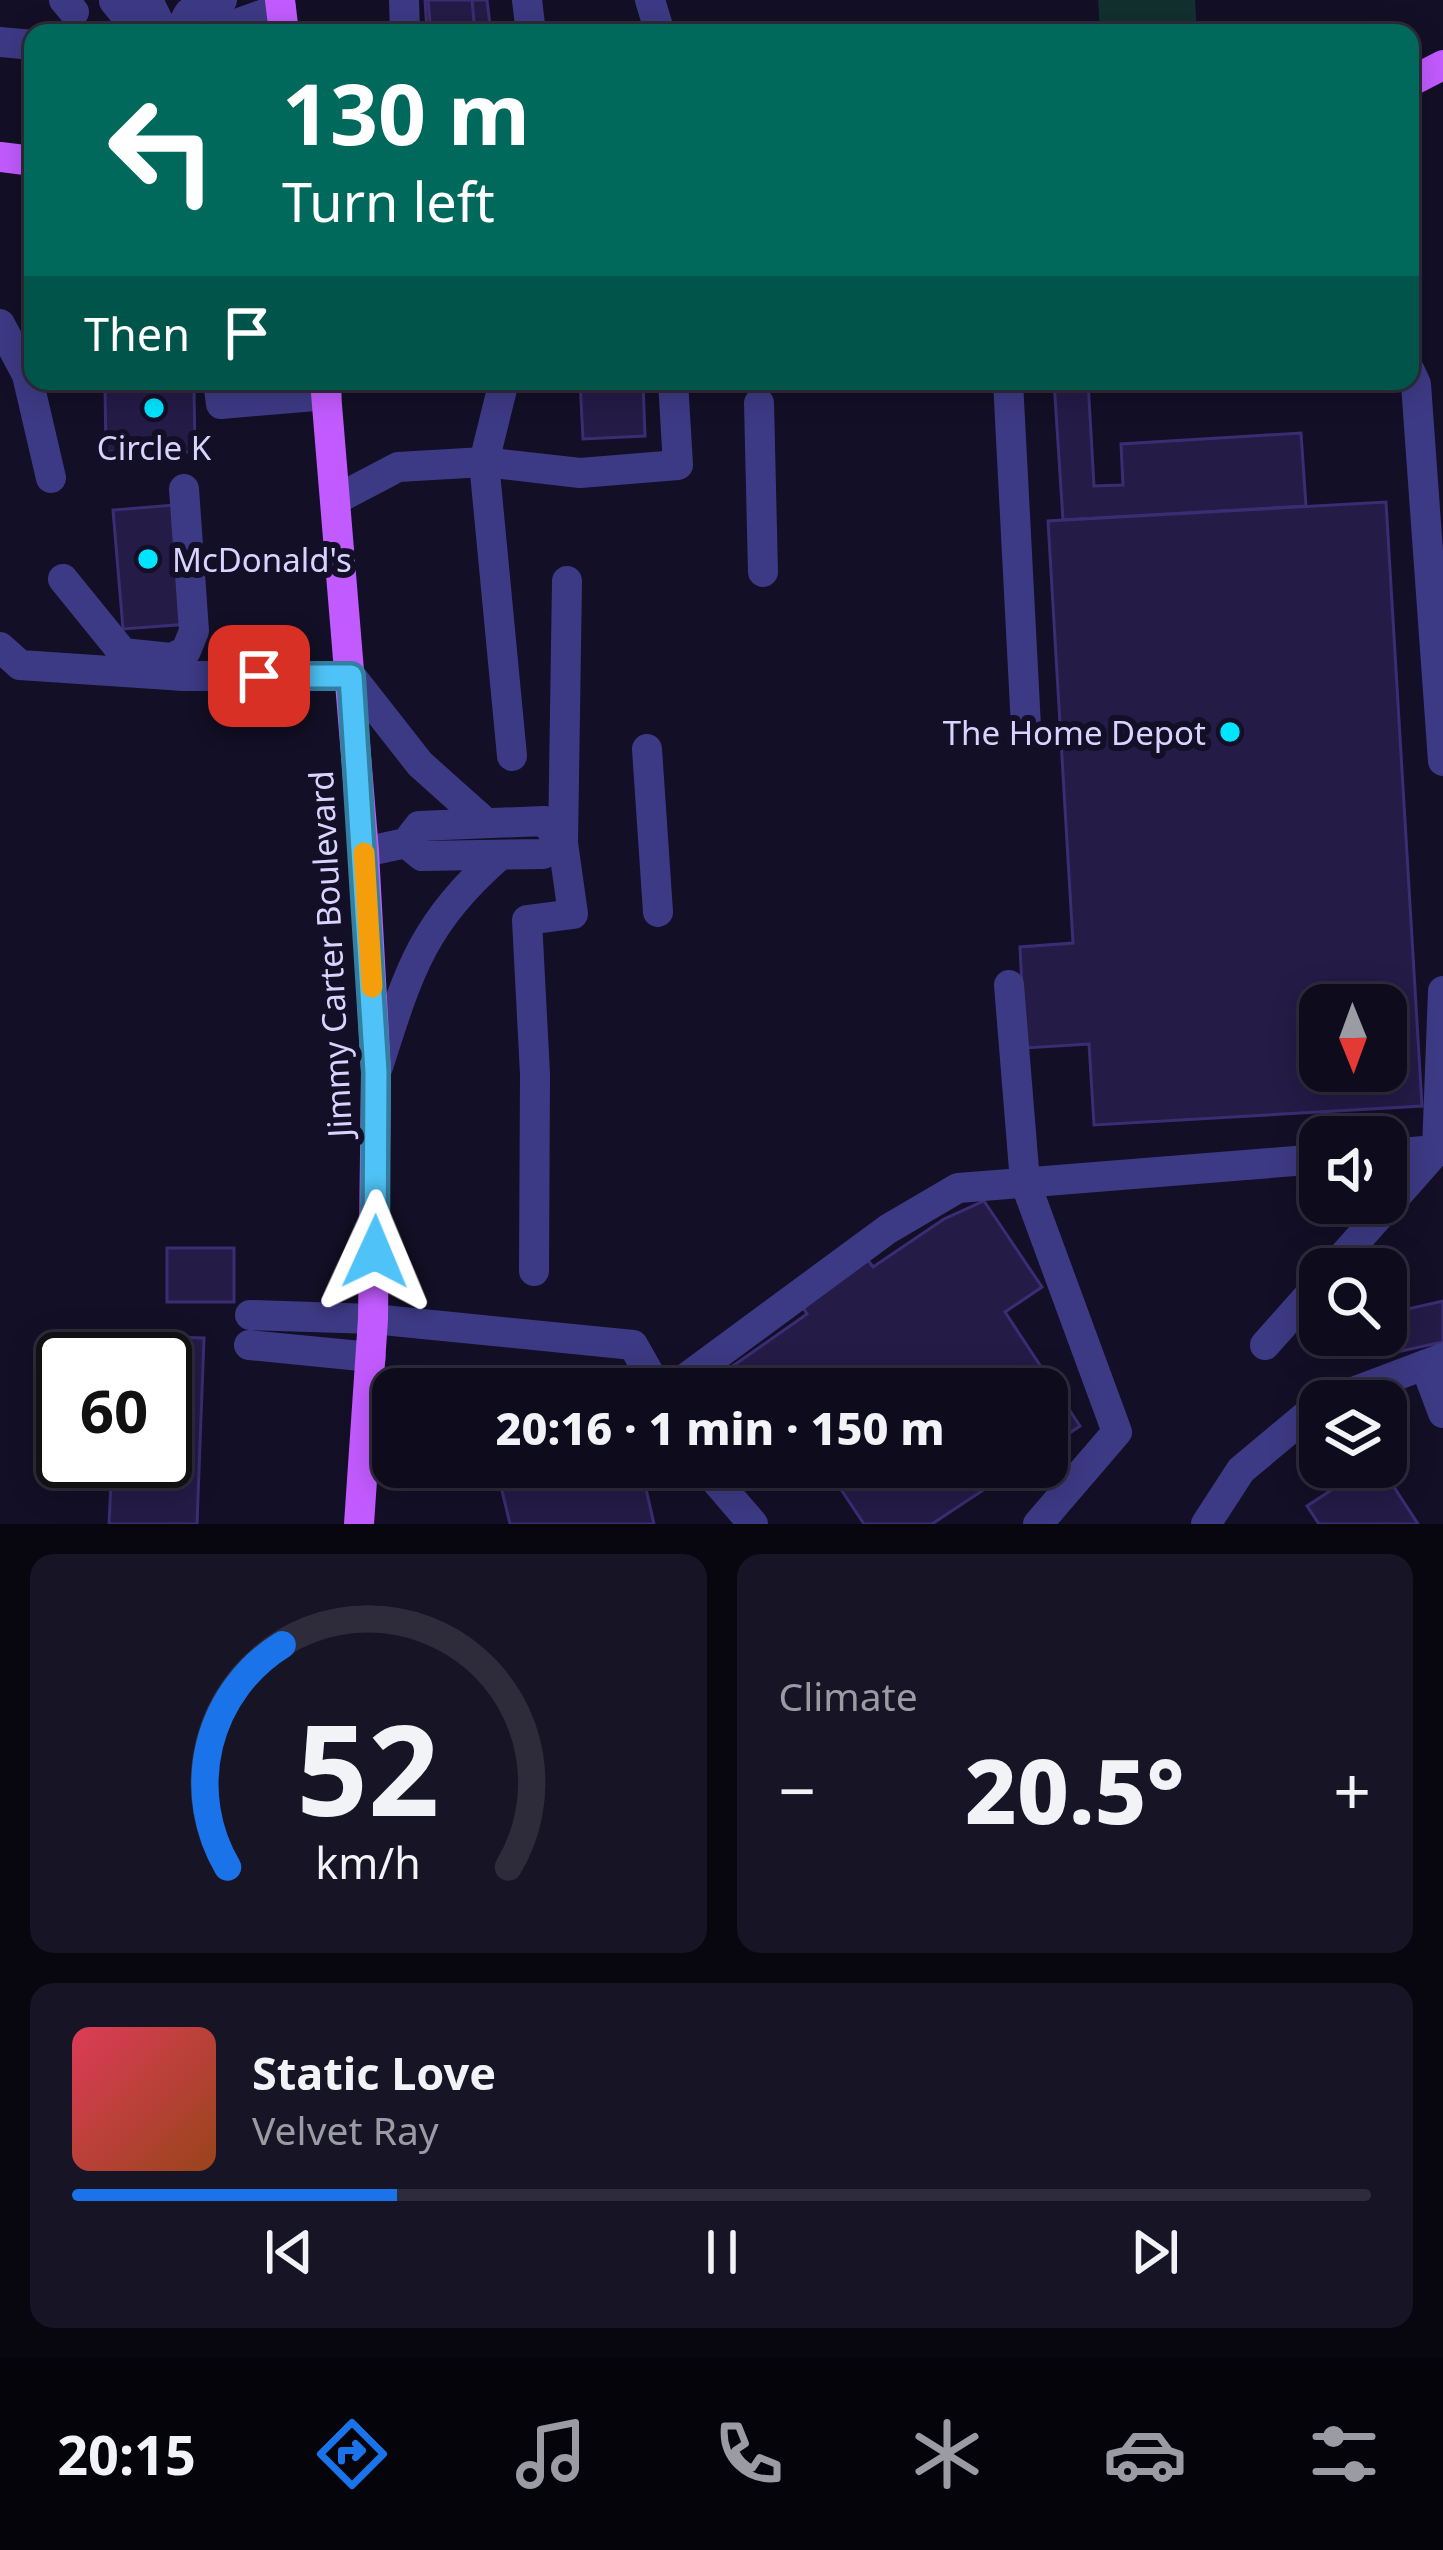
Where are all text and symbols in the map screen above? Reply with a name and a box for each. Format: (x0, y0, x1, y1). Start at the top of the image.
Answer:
text: 130 m (282, 55, 530, 170)
icon: left (84, 72, 240, 228)
text: Turn left (282, 164, 495, 238)
icon: arrive (214, 300, 280, 366)
text: Then (84, 303, 190, 364)
marker: Circle K (141, 395, 167, 421)
place label: Circle K (97, 425, 212, 470)
place label: McDonald's (172, 537, 352, 582)
marker: McDonald's (135, 546, 161, 572)
pin (208, 625, 310, 727)
icon: arrive (226, 643, 292, 709)
place label: The Home Depot (943, 710, 1206, 755)
marker: The Home Depot (1217, 719, 1243, 745)
street label: Jimmy Carter Boulevard (298, 769, 362, 1142)
north arrow (1299, 984, 1407, 1092)
map controls (1299, 984, 1407, 1488)
button: sound (1299, 1116, 1407, 1224)
position arrow (312, 1189, 438, 1315)
button: search (1299, 1248, 1407, 1356)
speed limit sign: 60 (36, 1332, 192, 1488)
button: layers (1299, 1380, 1407, 1488)
text: 20:16 · 1 min · 150 m (495, 1397, 945, 1458)
text: Climate (779, 1669, 918, 1722)
text: 52 (297, 1683, 440, 1853)
text: 20.5° (965, 1728, 1185, 1850)
text: − (779, 1744, 816, 1834)
text: + (1333, 1744, 1371, 1834)
text: km/h (316, 1832, 421, 1891)
text: Static Love (252, 2042, 496, 2103)
text: Velvet Ray (252, 2103, 439, 2156)
icon: previous (256, 2219, 322, 2285)
icon: pause (689, 2219, 755, 2285)
icon: next (1122, 2219, 1188, 2285)
icon: directions (310, 2412, 394, 2496)
icon: music (509, 2412, 593, 2496)
icon: phone (707, 2412, 791, 2496)
icon: climate (905, 2412, 989, 2496)
icon: car (1103, 2412, 1187, 2496)
icon: filters (1302, 2412, 1386, 2496)
text: 20:15 (57, 2417, 196, 2491)

